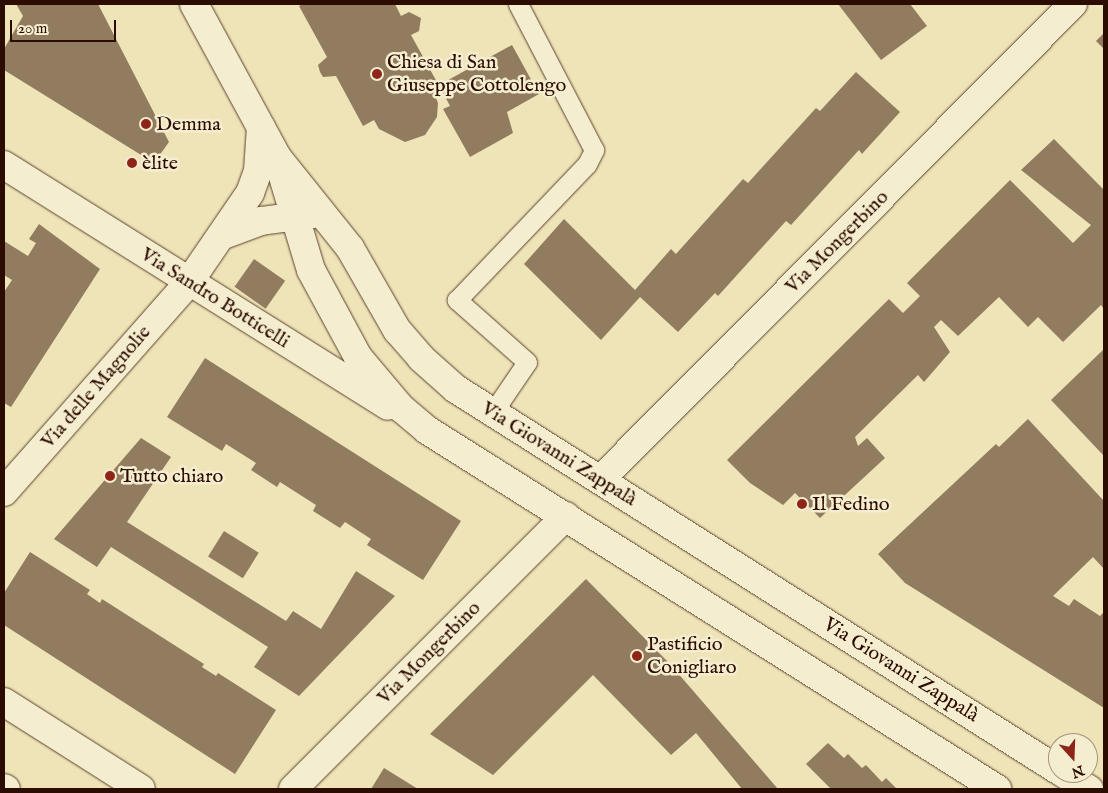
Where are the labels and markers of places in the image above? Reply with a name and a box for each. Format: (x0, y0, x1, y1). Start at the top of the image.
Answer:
place label: Chiesa di San Giuseppe Cottolengo (387, 50, 566, 97)
marker: Chiesa di San Giuseppe Cottolengo (371, 68, 383, 80)
place label: Demma (156, 112, 221, 136)
marker: Demma (140, 118, 152, 130)
place label: èlite (142, 151, 178, 175)
marker: èlite (126, 157, 138, 169)
place label: Tutto chiaro (120, 464, 223, 488)
marker: Tutto chiaro (104, 470, 116, 482)
place label: Il Fedino (812, 492, 890, 516)
marker: Il Fedino (796, 498, 808, 510)
place label: Pastificio Conigliaro (647, 632, 736, 679)
marker: Pastificio Conigliaro (631, 650, 643, 662)

